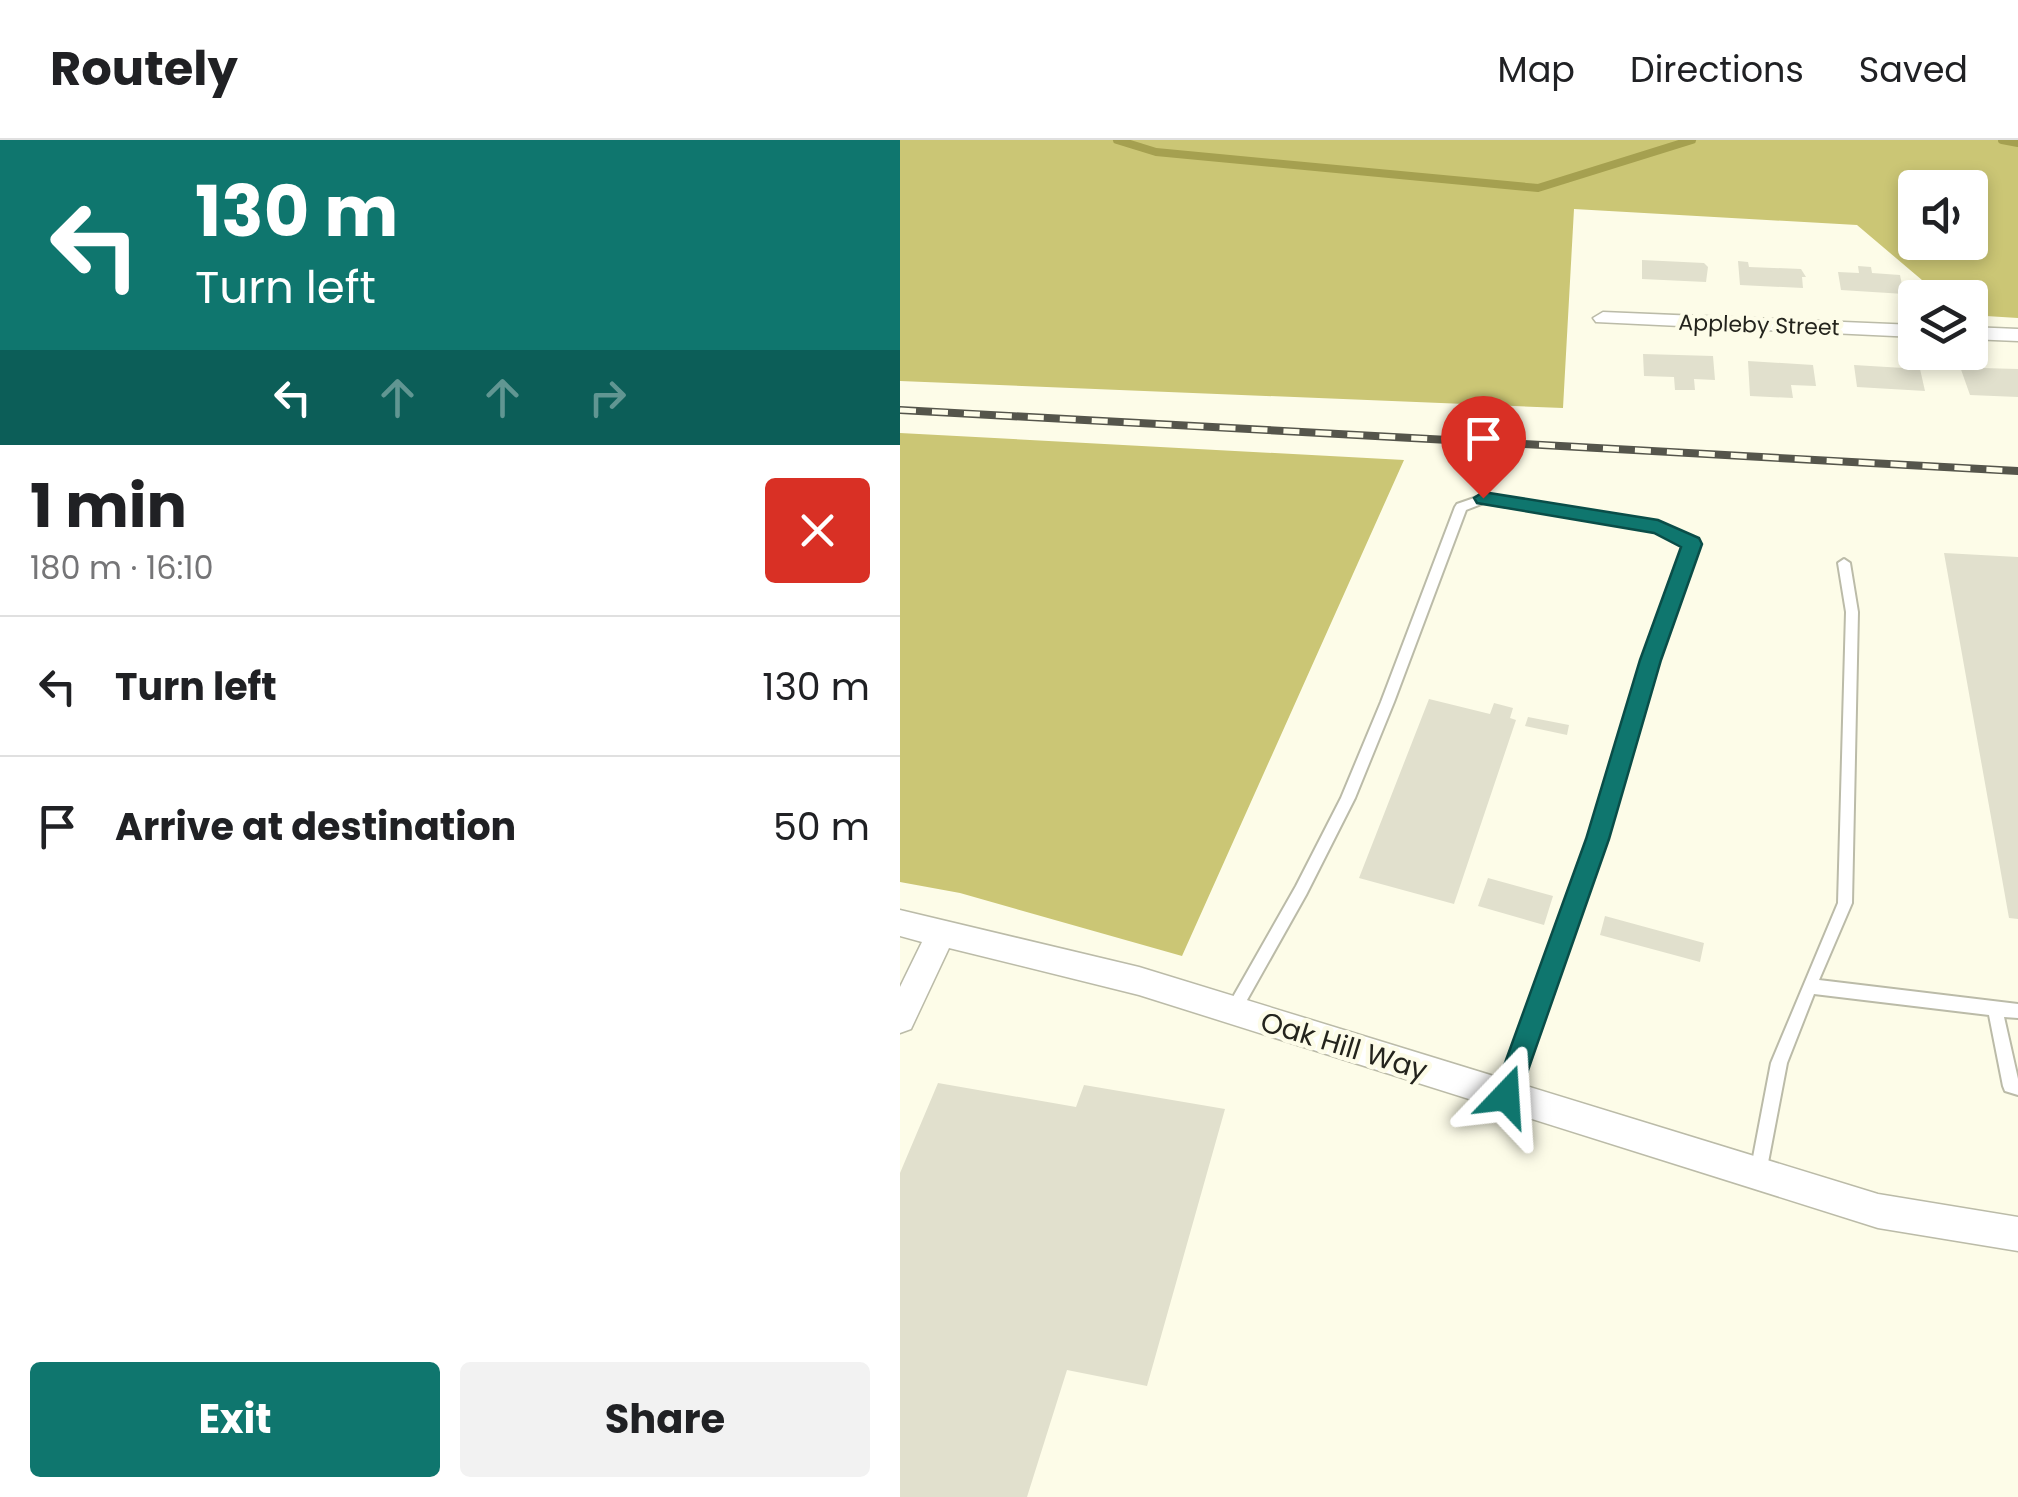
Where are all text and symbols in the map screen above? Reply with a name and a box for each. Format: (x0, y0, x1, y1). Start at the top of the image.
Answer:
text: Routely (50, 35, 238, 102)
text: Map (1498, 45, 1575, 94)
text: Directions (1630, 45, 1804, 94)
text: Saved (1859, 45, 1968, 94)
text: 130 m (195, 162, 398, 261)
map controls (1898, 170, 1988, 370)
button: sound (1898, 170, 1988, 260)
icon: left (30, 180, 160, 310)
text: Turn left (195, 256, 376, 319)
button: layers (1898, 280, 1988, 370)
street label: Appleby Street (1678, 307, 1840, 343)
icon: left (265, 370, 320, 425)
icon: ahead (370, 370, 425, 425)
icon: ahead (475, 370, 530, 425)
icon: right (580, 370, 635, 425)
pin (1441, 396, 1526, 499)
icon: arrive (1456, 411, 1511, 466)
text: 1 min (30, 464, 187, 548)
button: close (765, 478, 870, 583)
text: 180 m · 16:10 (30, 545, 214, 590)
icon: left (30, 659, 85, 714)
text: Turn left (115, 660, 277, 713)
text: 130 m (762, 660, 870, 713)
icon: arrive (30, 799, 85, 854)
text: Arrive at destination (115, 800, 516, 853)
text: 50 m (773, 800, 870, 853)
street label: Oak Hill Way (1256, 1002, 1432, 1090)
position arrow (1454, 1044, 1558, 1148)
button: Exit (30, 1362, 440, 1477)
button: Share (460, 1362, 870, 1477)

